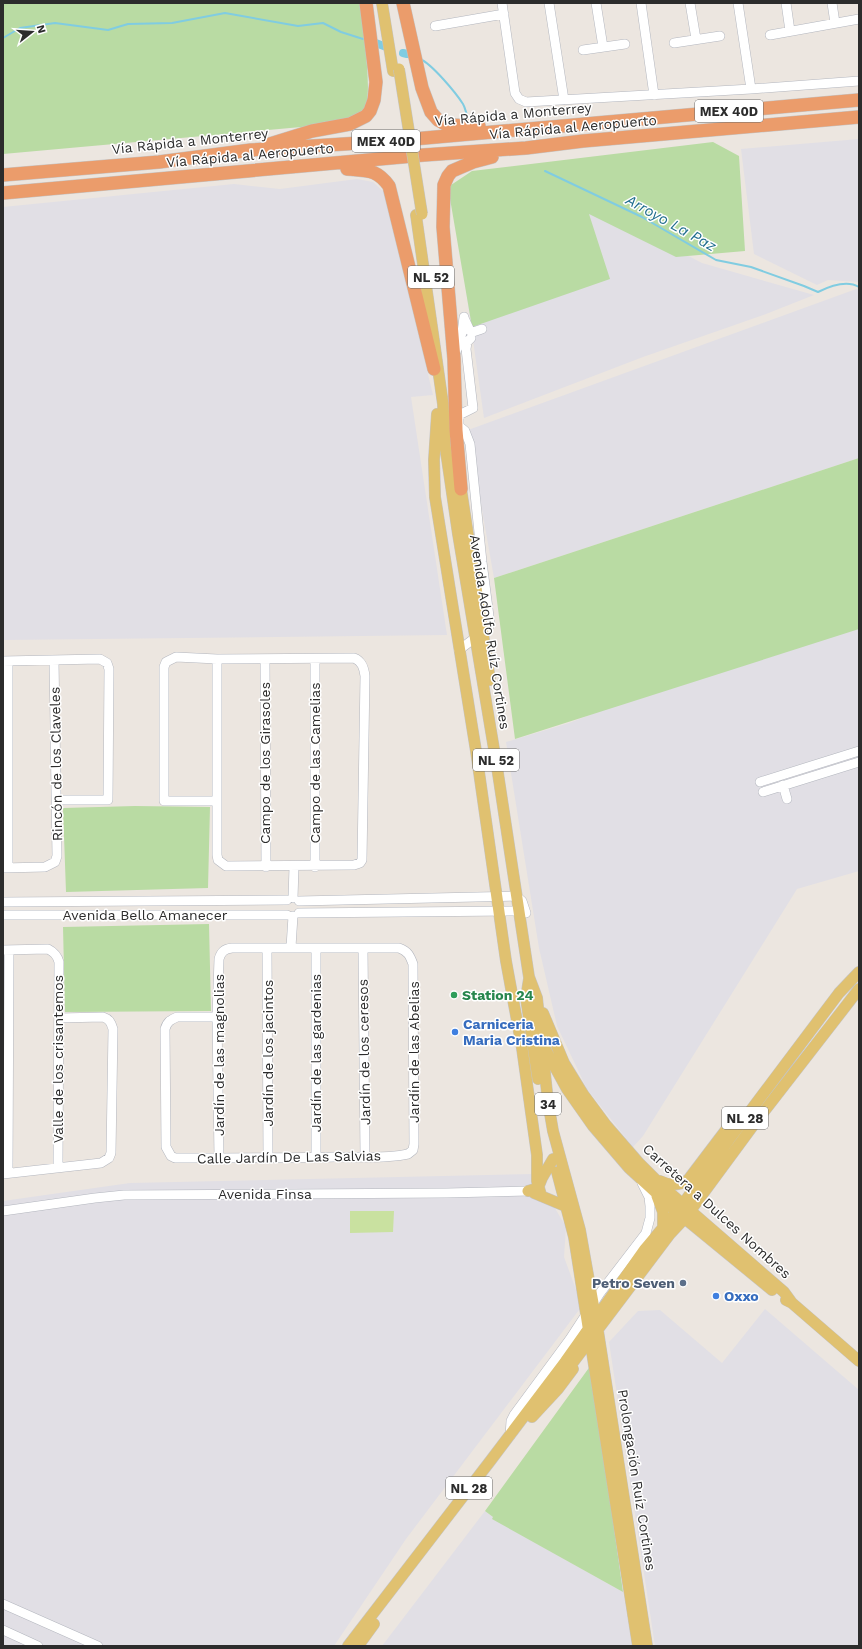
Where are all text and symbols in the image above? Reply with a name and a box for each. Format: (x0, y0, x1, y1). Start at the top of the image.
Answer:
north arrow (12, 12, 52, 52)
text: N (34, 23, 48, 35)
street label: Vía Rápida a Monterrey (434, 99, 593, 129)
road number: MEX 40D (695, 100, 763, 122)
street label: Vía Rápida al Aeropuerto (489, 112, 657, 142)
street label: Vía Rápida a Monterrey (111, 125, 270, 157)
road number: MEX 40D (352, 130, 420, 152)
street label: Vía Rápida al Aeropuerto (166, 140, 334, 170)
water label: Arroyo La Paz (622, 190, 719, 255)
road number: NL 52 (408, 266, 454, 288)
street label: Avenida Adolfo Ruíz Cortines (467, 533, 513, 731)
street label: Campo de los Girasoles (257, 682, 273, 844)
street label: Campo de las Camelias (307, 682, 323, 844)
street label: Rincón de los Claveles (47, 687, 65, 841)
road number: NL 52 (473, 749, 519, 771)
street label: Avenida Bello Amanecer (63, 907, 228, 923)
street label: Jardín de las magnolias (211, 974, 227, 1136)
street label: Jardín de las gardenias (308, 974, 324, 1132)
street label: Valle de los crisantemos (50, 975, 66, 1143)
street label: Jardín de los ceresos (355, 979, 373, 1125)
street label: Jardín de los jacintos (260, 980, 276, 1126)
street label: Jardín de las Abelias (406, 981, 422, 1123)
place label: Station 24 (462, 987, 534, 1003)
marker: Station 24 (449, 990, 459, 1000)
place label: Carniceria Maria Cristina (463, 1016, 561, 1048)
marker: Carniceria Maria Cristina (450, 1027, 460, 1037)
road number: 34 (535, 1093, 561, 1115)
road number: NL 28 (722, 1107, 768, 1129)
street label: Carretera a Dulces Nombres (640, 1140, 794, 1282)
street label: Calle Jardín De Las Salvias (197, 1147, 381, 1167)
street label: Avenida Finsa (218, 1186, 312, 1202)
place label: Petro Seven (592, 1275, 675, 1291)
marker: Petro Seven (678, 1278, 688, 1288)
place label: Oxxo (724, 1288, 759, 1304)
marker: Oxxo (711, 1291, 721, 1301)
street label: Prolongación Ruíz Cortines (615, 1388, 659, 1572)
road number: NL 28 (446, 1477, 492, 1499)

